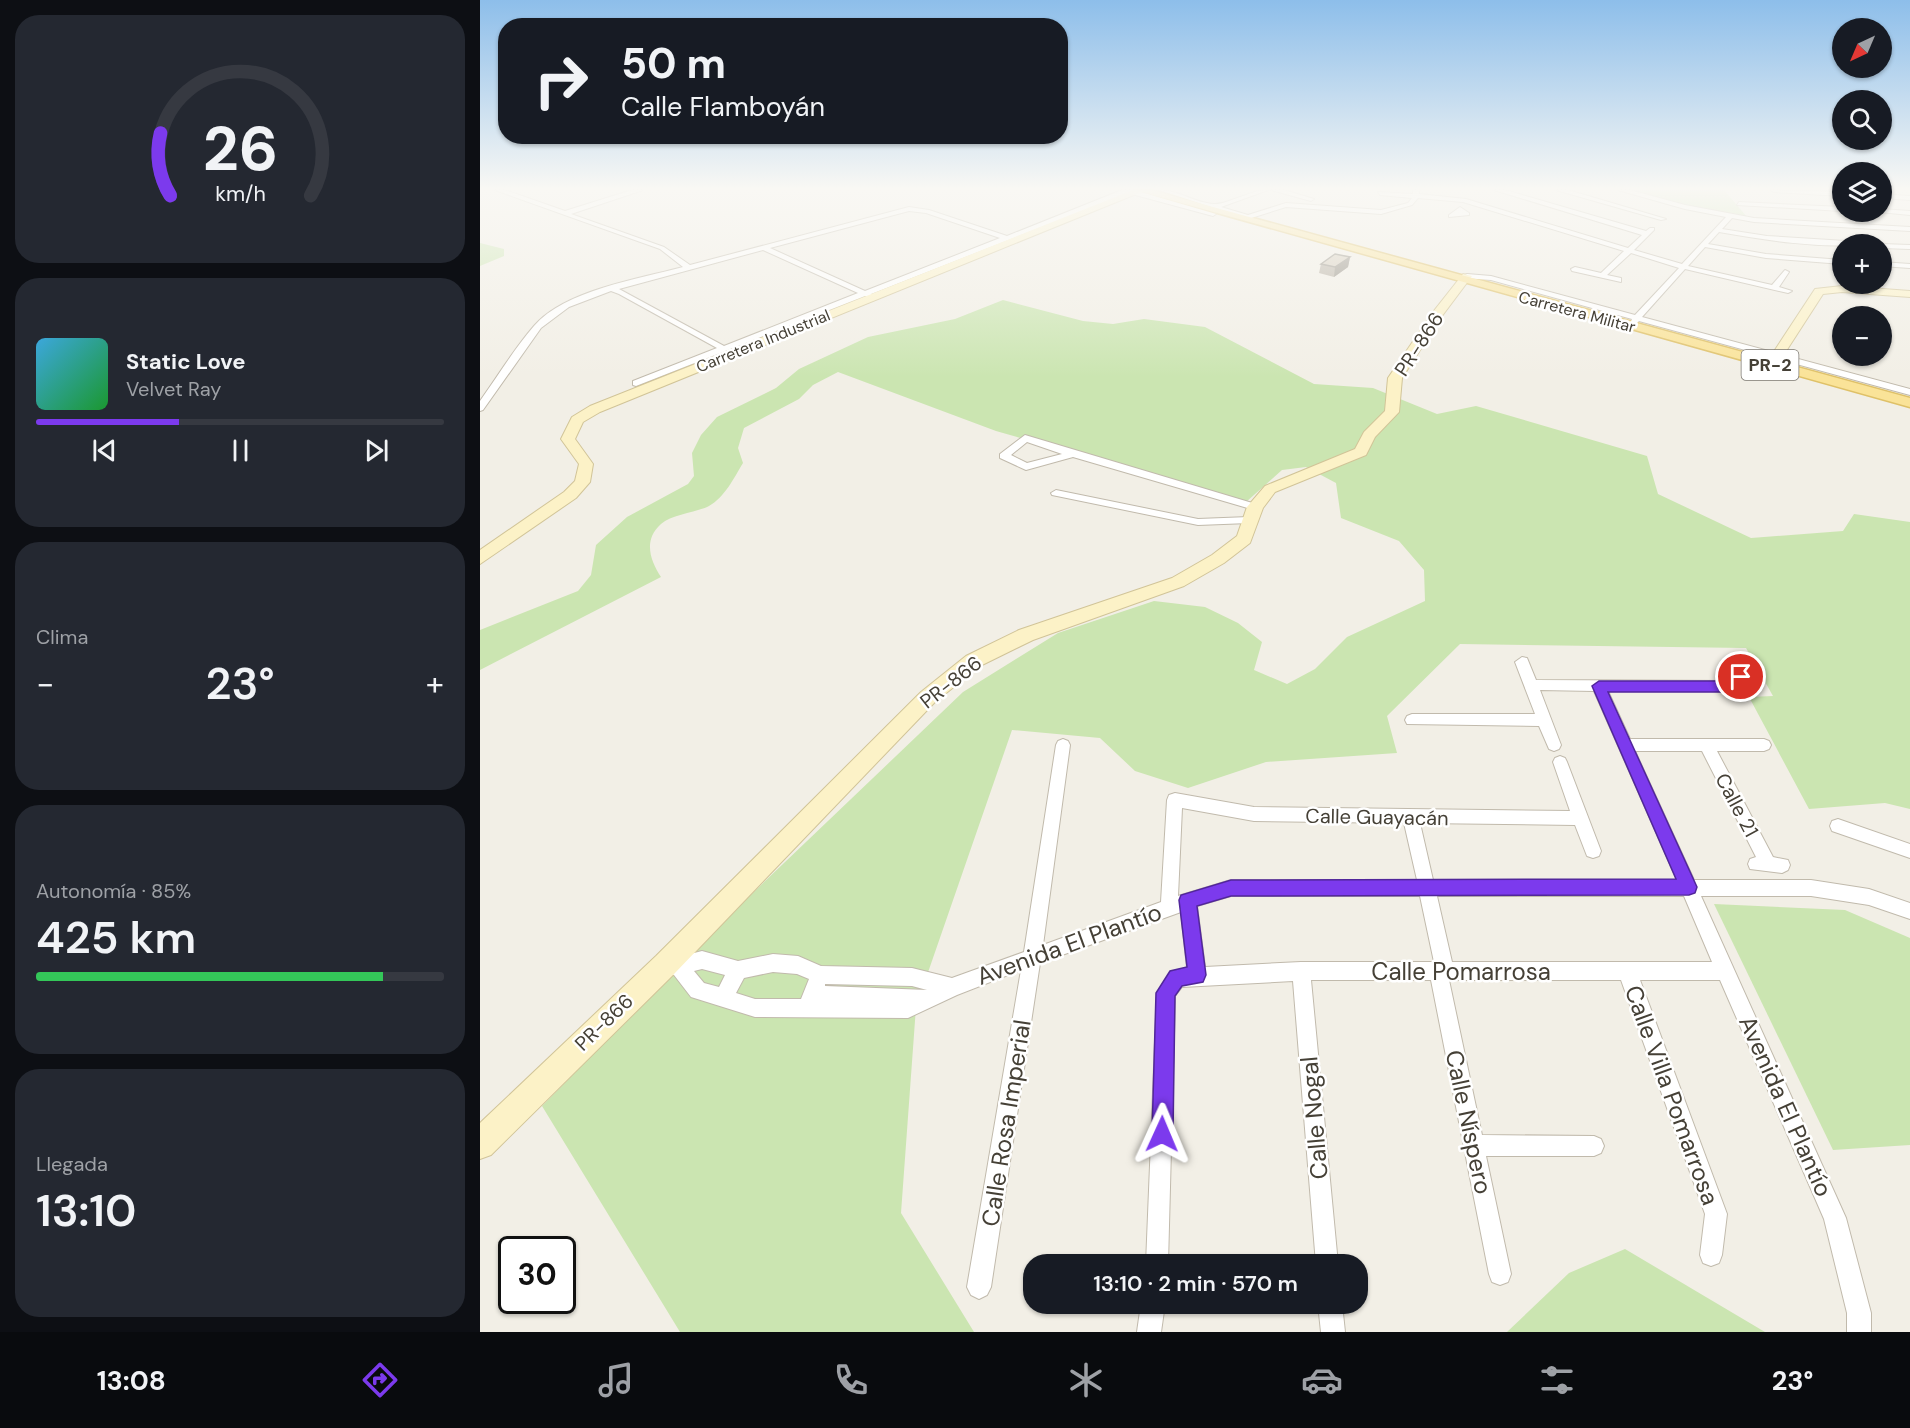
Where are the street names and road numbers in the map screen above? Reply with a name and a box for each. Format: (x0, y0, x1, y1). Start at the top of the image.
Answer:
street label: Carretera Militar (1516, 286, 1638, 338)
street label: Carretera Industrial (693, 305, 833, 377)
street label: PR-866 (1389, 307, 1449, 381)
road number: PR-2 (1742, 350, 1798, 380)
street label: PR-866 (915, 650, 987, 714)
street label: Calle 21 (1709, 769, 1765, 841)
street label: Calle Guayacán (1305, 803, 1449, 831)
street label: Avenida El Plantío (972, 896, 1166, 992)
street label: Calle Pomarrosa (1371, 956, 1551, 987)
street label: Calle Villa Pomarrosa (1618, 981, 1726, 1209)
street label: PR-866 (569, 988, 639, 1056)
street label: Avenida El Plantío (1732, 1011, 1840, 1201)
street label: Calle Rosa Imperial (974, 1017, 1038, 1229)
street label: Calle Níspero (1439, 1047, 1499, 1197)
street label: Calle Nogal (1293, 1055, 1335, 1181)

